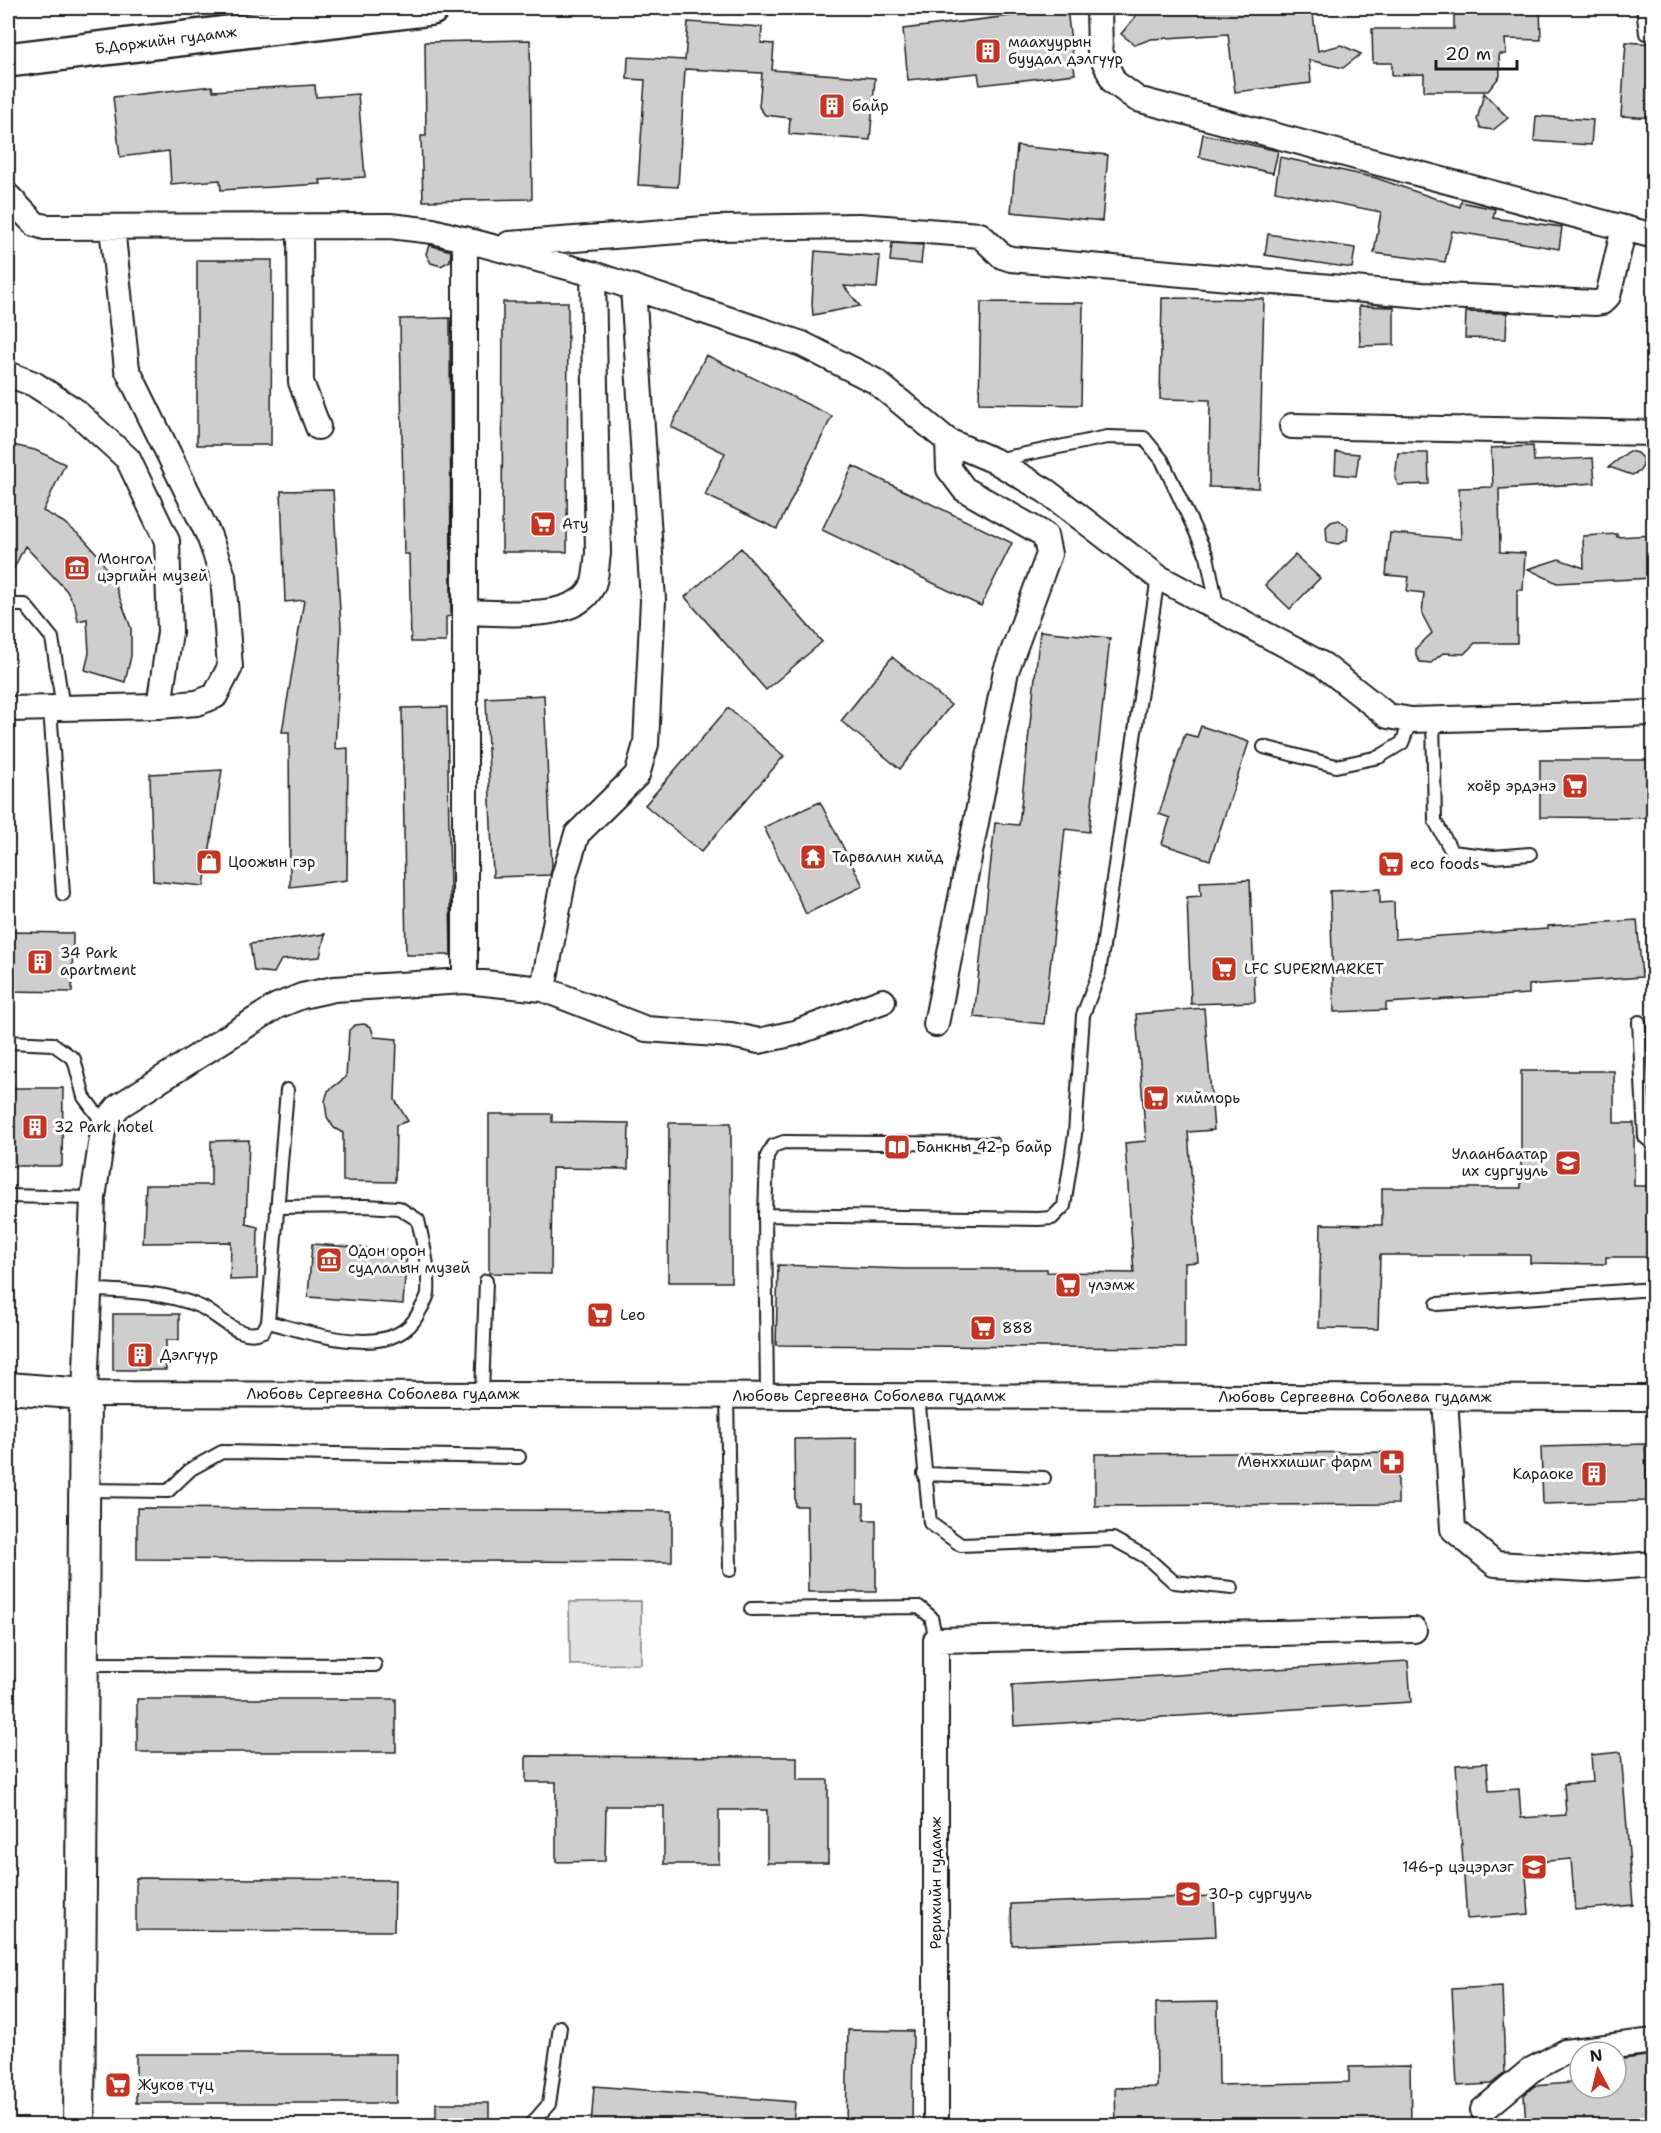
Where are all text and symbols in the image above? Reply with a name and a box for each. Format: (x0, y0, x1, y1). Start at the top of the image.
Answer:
street label: Б.Доржийн гудамж (94, 21, 239, 59)
place label: маахуурын буудал дэлгүүр (1008, 32, 1123, 69)
scale bar (1436, 33, 1517, 71)
building icon: маахуурын буудал дэлгүүр (973, 36, 1003, 66)
text: 20 m (1445, 42, 1491, 66)
building icon: байр (817, 91, 847, 121)
place label: байр (852, 96, 889, 116)
supermarket icon: Ату (528, 509, 558, 539)
place label: Ату (562, 514, 589, 534)
place label: Монгол цэргийн музей (97, 549, 208, 586)
museum icon: Монгол цэргийн музей (62, 553, 92, 583)
supermarket icon: хоёр эрдэнэ (1560, 771, 1590, 801)
place label: хоёр эрдэнэ (1467, 776, 1556, 796)
temple icon: Тарвалин хийд (798, 842, 828, 872)
shop icon: Цоожын гэр (194, 847, 224, 877)
place label: Тарвалин хийд (832, 847, 944, 867)
supermarket icon: eco foods (1376, 849, 1406, 879)
place label: Цоожын гэр (228, 852, 316, 872)
place label: eco foods (1410, 854, 1480, 874)
place label: 34 Park apartment (60, 943, 137, 980)
building icon: 34 Park apartment (25, 947, 55, 977)
supermarket icon: LFC SUPERMARKET (1209, 954, 1239, 984)
place label: LFC SUPERMARKET (1244, 959, 1384, 979)
supermarket icon: хийморь (1141, 1083, 1171, 1113)
place label: хийморь (1176, 1088, 1241, 1108)
building icon: 32 Park hotel (20, 1112, 50, 1142)
place label: 32 Park hotel (54, 1117, 154, 1137)
library icon: Банкны 42-р байр (882, 1132, 912, 1162)
place label: Банкны 42-р байр (916, 1137, 1052, 1157)
place label: Улаанбаатар их сургууль (1452, 1144, 1548, 1181)
school or university icon: Улаанбаатар их сургууль (1553, 1148, 1583, 1178)
place label: Одон орон судлалын музей (348, 1241, 470, 1278)
museum icon: Одон орон судлалын музей (314, 1245, 344, 1275)
supermarket icon: үлэмж (1053, 1270, 1083, 1300)
place label: үлэмж (1088, 1275, 1135, 1295)
supermarket icon: Leo (585, 1300, 615, 1330)
place label: Leo (620, 1305, 645, 1325)
supermarket icon: 888 (968, 1313, 998, 1343)
place label: 888 (1002, 1318, 1033, 1338)
building icon: Дэлгүүр (125, 1340, 155, 1370)
place label: Дэлгүүр (160, 1345, 218, 1365)
street label: Любовь Сергеевна Соболева гудамж (246, 1384, 520, 1404)
street label: Любовь Сергеевна Соболева гудамж (732, 1386, 1006, 1406)
street label: Любовь Сергеевна Соболева гудамж (1218, 1387, 1492, 1407)
pharmacy icon: Мөнххишиг фарм (1377, 1447, 1407, 1477)
place label: Мөнххишиг фарм (1238, 1452, 1372, 1472)
building icon: Караоке (1579, 1459, 1609, 1489)
place label: Караоке (1512, 1464, 1574, 1484)
street label: Рерихийн гудамж (926, 1816, 946, 1949)
school or university icon: 146-р цэцэрлэг (1519, 1852, 1549, 1882)
place label: 146-р цэцэрлэг (1402, 1857, 1514, 1877)
school or university icon: 30-р сургууль (1173, 1879, 1203, 1909)
place label: 30-р сургууль (1208, 1884, 1313, 1904)
north arrow (1568, 2040, 1628, 2100)
text: N (1589, 2044, 1604, 2067)
supermarket icon: Жуков түц (103, 2070, 133, 2100)
place label: Жуков түц (138, 2075, 214, 2095)

